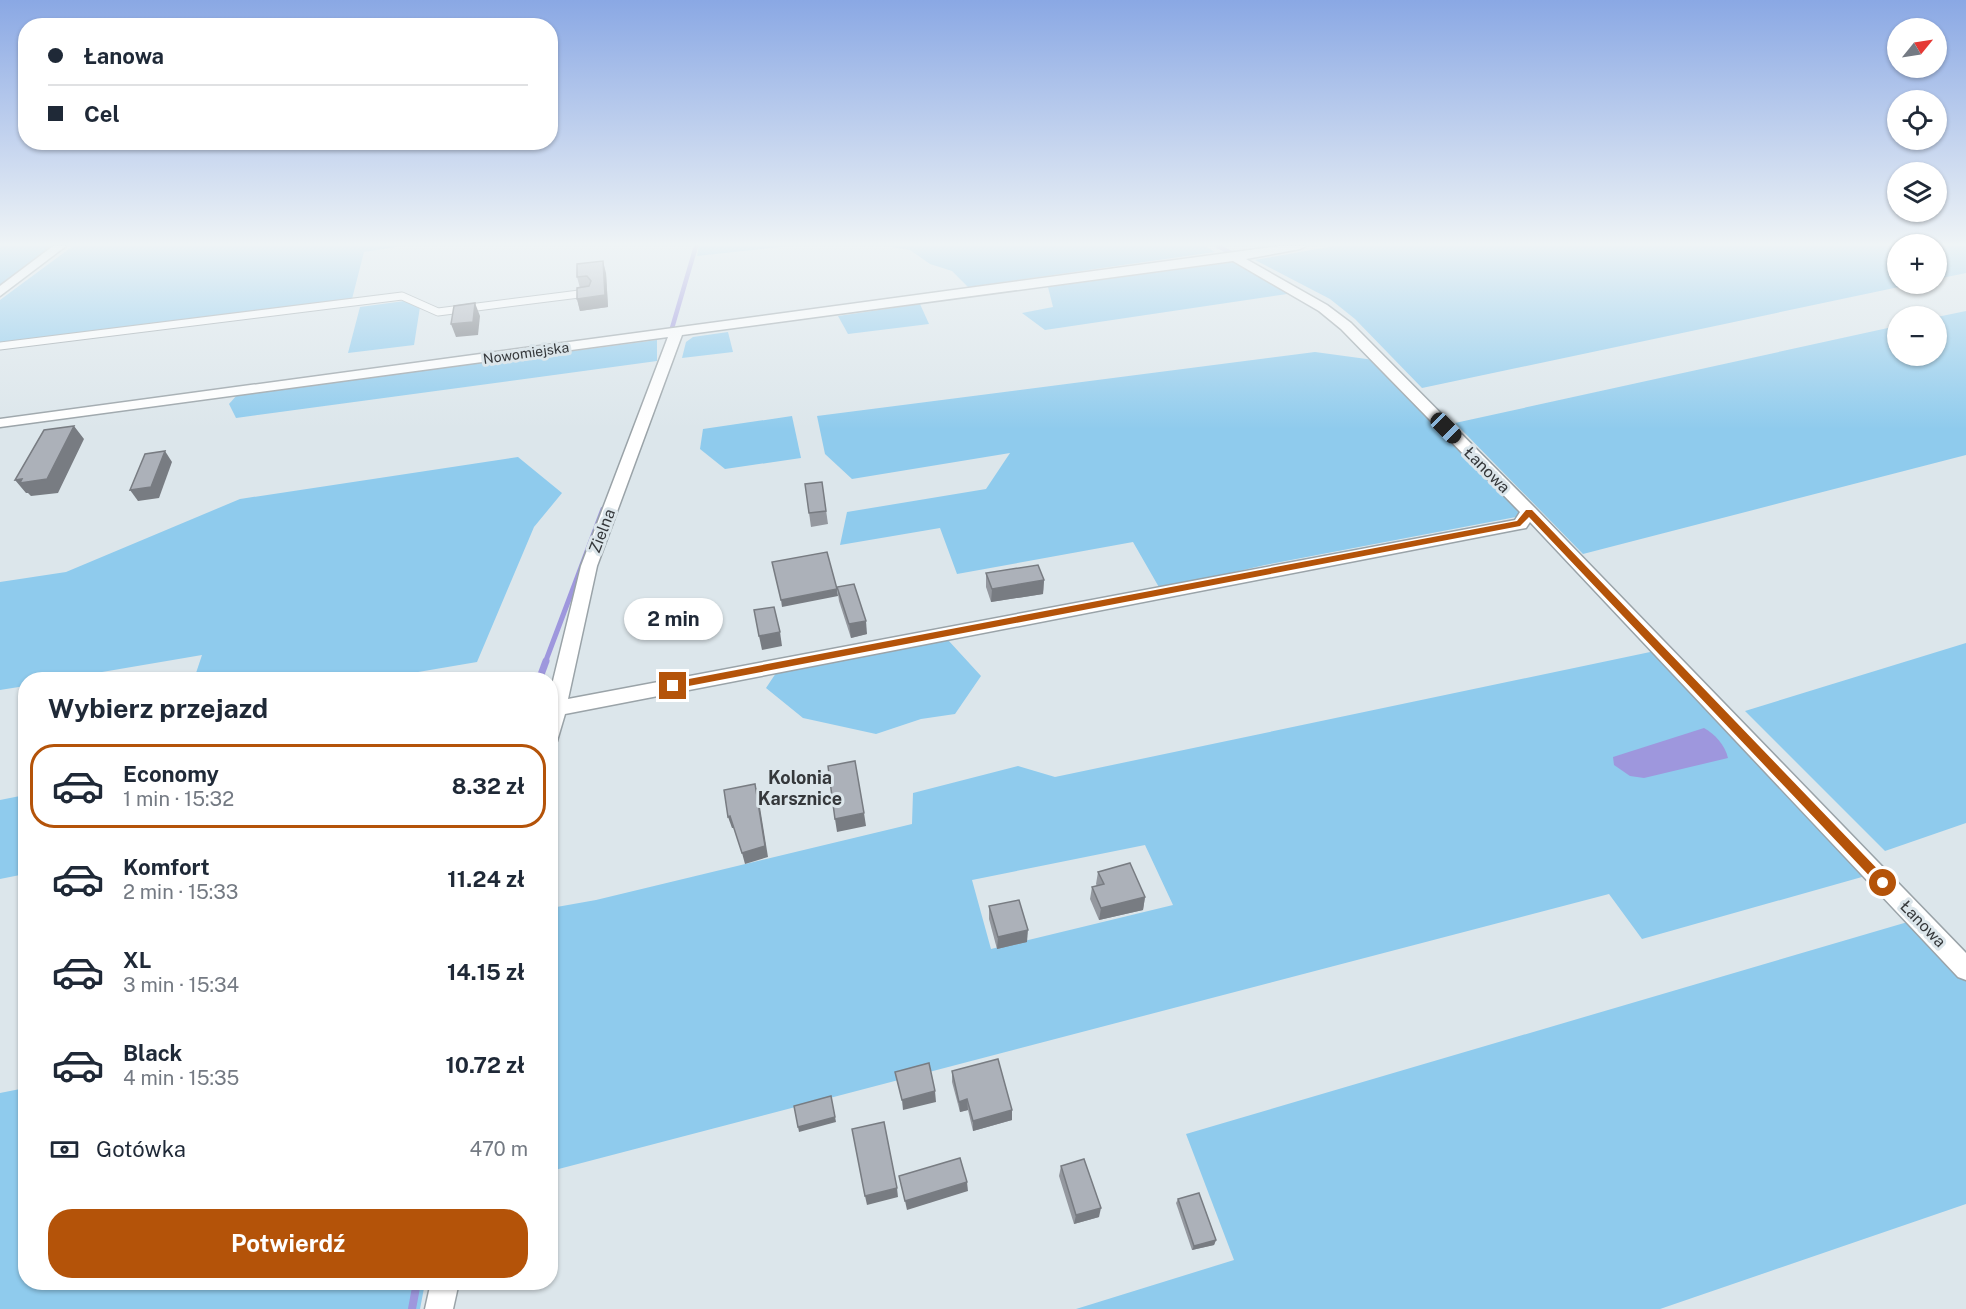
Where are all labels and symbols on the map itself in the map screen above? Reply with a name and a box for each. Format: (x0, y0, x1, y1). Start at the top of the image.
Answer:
north arrow (1887, 18, 1947, 78)
street label: Nowomiejska (482, 339, 570, 367)
car (1427, 409, 1465, 447)
street label: Łanowa (1460, 443, 1514, 497)
street label: Zielna (585, 506, 619, 556)
callout: 2 min (624, 599, 722, 641)
route end (659, 672, 686, 699)
district label: Kolonia Karsznice (758, 767, 842, 809)
route start (1869, 869, 1896, 896)
street label: Łanowa (1896, 897, 1950, 951)

